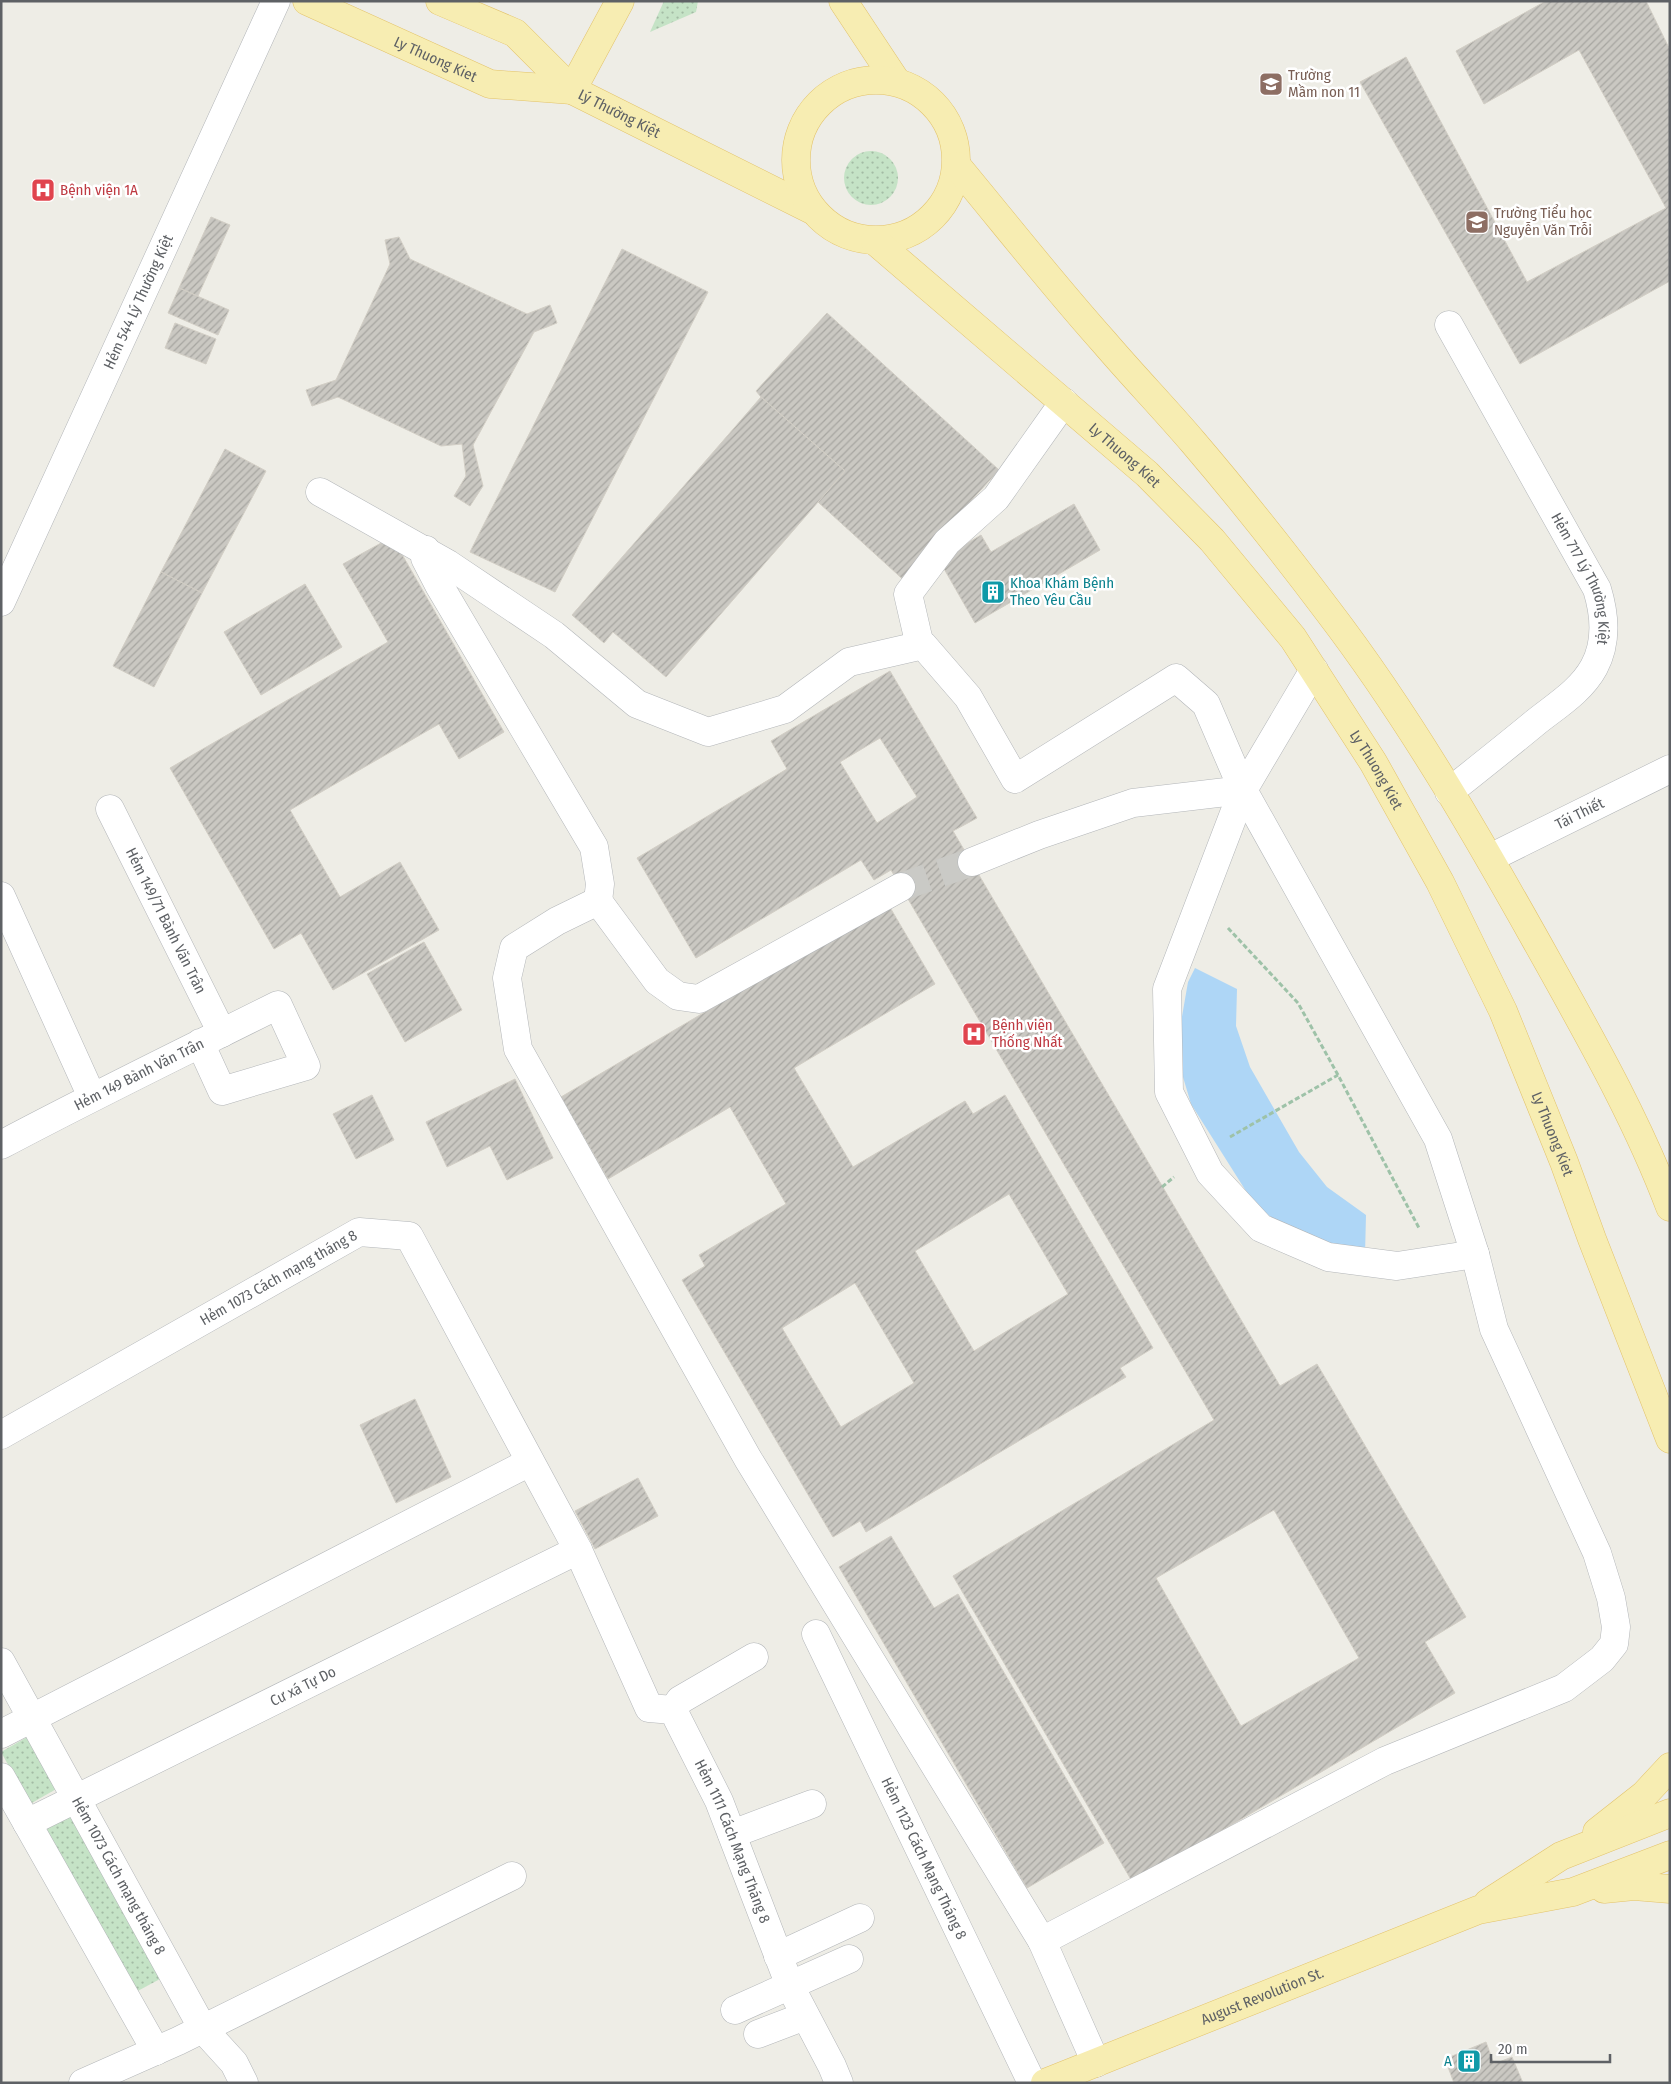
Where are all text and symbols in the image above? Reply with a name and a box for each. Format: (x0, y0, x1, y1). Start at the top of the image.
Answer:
street label: Ly Thuong Kiet (391, 33, 480, 86)
place label: Trường Mầm non 11 (1288, 66, 1360, 101)
school or university icon: Trường Mầm non 11 (1258, 71, 1284, 97)
street label: Lý Thường Kiệt (575, 86, 663, 142)
hospital icon: Bệnh viện 1A (30, 177, 56, 203)
place label: Bệnh viện 1A (60, 181, 138, 199)
place label: Trường Tiểu học Nguyễn Văn Trỗi (1494, 204, 1593, 239)
school or university icon: Trường Tiểu học Nguyễn Văn Trỗi (1464, 209, 1490, 235)
street label: Hẻm 544 Lý Thường Kiệt (100, 232, 177, 372)
street label: Ly Thuong Kiet (1085, 419, 1164, 491)
street label: Hẻm 717 Lý Thường Kiệt (1547, 510, 1612, 646)
place label: Khoa Khám Bệnh Theo Yêu Cầu (1010, 574, 1114, 609)
building icon: Khoa Khám Bệnh Theo Yêu Cầu (980, 579, 1006, 605)
street label: Ly Thuong Kiet (1346, 727, 1407, 813)
street label: Tái Thiết (1552, 794, 1607, 833)
street label: Hẻm 149/71 Bành Văn Trân (122, 845, 210, 997)
place label: Bệnh viện Thống Nhất (992, 1016, 1063, 1051)
hospital icon: Bệnh viện Thống Nhất (961, 1021, 987, 1047)
street label: Hẻm 149 Bành Văn Trân (71, 1034, 207, 1114)
street label: Ly Thuong Kiet (1528, 1089, 1577, 1178)
street label: Hẻm 1073 Cách mạng tháng 8 (197, 1226, 360, 1329)
street label: Cư xá Tự Do (267, 1662, 339, 1710)
street label: Hẻm 1111 Cách Mạng Tháng 8 (691, 1757, 774, 1926)
street label: Hẻm 1123 Cách Mạng Tháng 8 (877, 1775, 971, 1942)
street label: Hẻm 1073 Cách mạng tháng 8 (68, 1794, 169, 1958)
street label: August Revolution St. (1198, 1964, 1326, 2029)
scale bar (1491, 2032, 1610, 2064)
text: 20 m (1498, 2040, 1528, 2058)
building icon: A (1456, 2048, 1482, 2074)
place label: A (1444, 2052, 1452, 2070)

